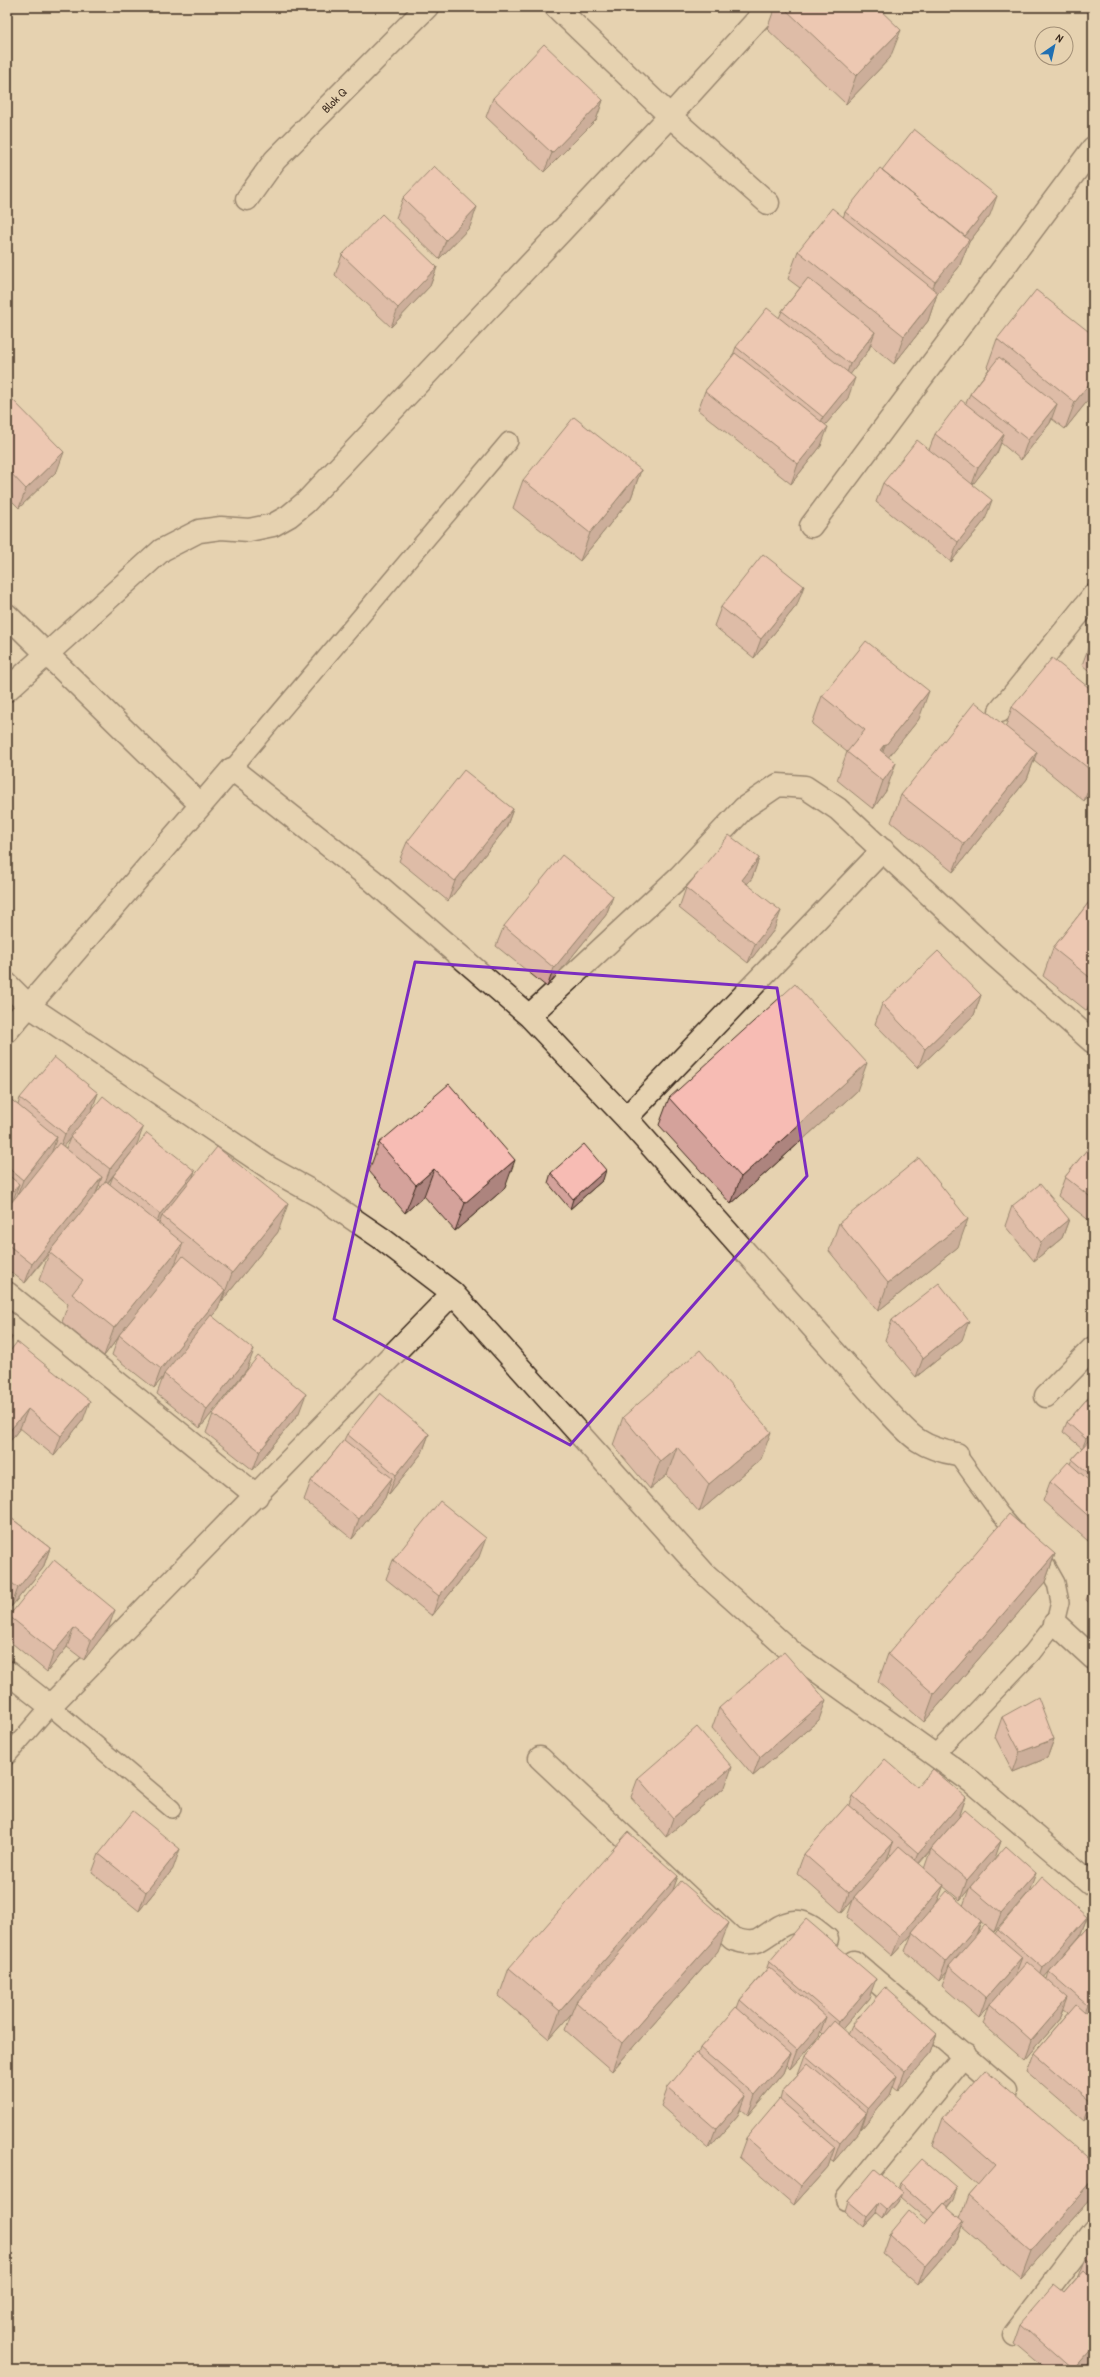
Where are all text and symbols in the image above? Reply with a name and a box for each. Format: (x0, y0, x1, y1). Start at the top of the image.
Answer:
north arrow (1034, 26, 1074, 66)
text: N (1053, 30, 1066, 45)
street label: Blok Q (317, 83, 351, 117)

